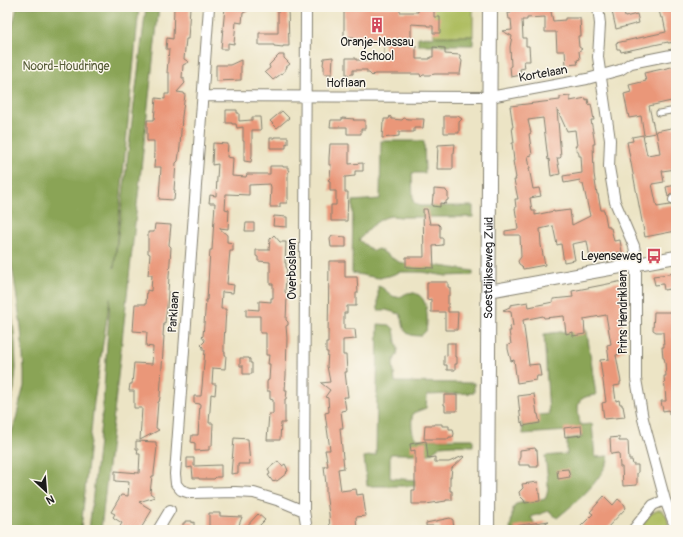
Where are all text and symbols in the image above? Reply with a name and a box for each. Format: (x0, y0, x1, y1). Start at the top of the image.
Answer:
building icon: Oranje-Nassau School (368, 16, 386, 34)
place label: Oranje-Nassau School (340, 35, 414, 64)
park label: Noord-Houdringe (22, 59, 110, 74)
street label: Kortelaan (517, 62, 569, 86)
street label: Hoflaan (326, 76, 366, 91)
street label: Soestdijkseweg Zuid (481, 217, 496, 319)
street label: Overboslaan (285, 238, 300, 300)
bus stop icon: Leyenseweg (645, 247, 663, 265)
place label: Leyenseweg (581, 249, 642, 264)
street label: Prins Hendriklaan (616, 270, 631, 354)
street label: Parklaan (165, 291, 183, 333)
north arrow (26, 471, 66, 511)
text: N (43, 492, 56, 507)

